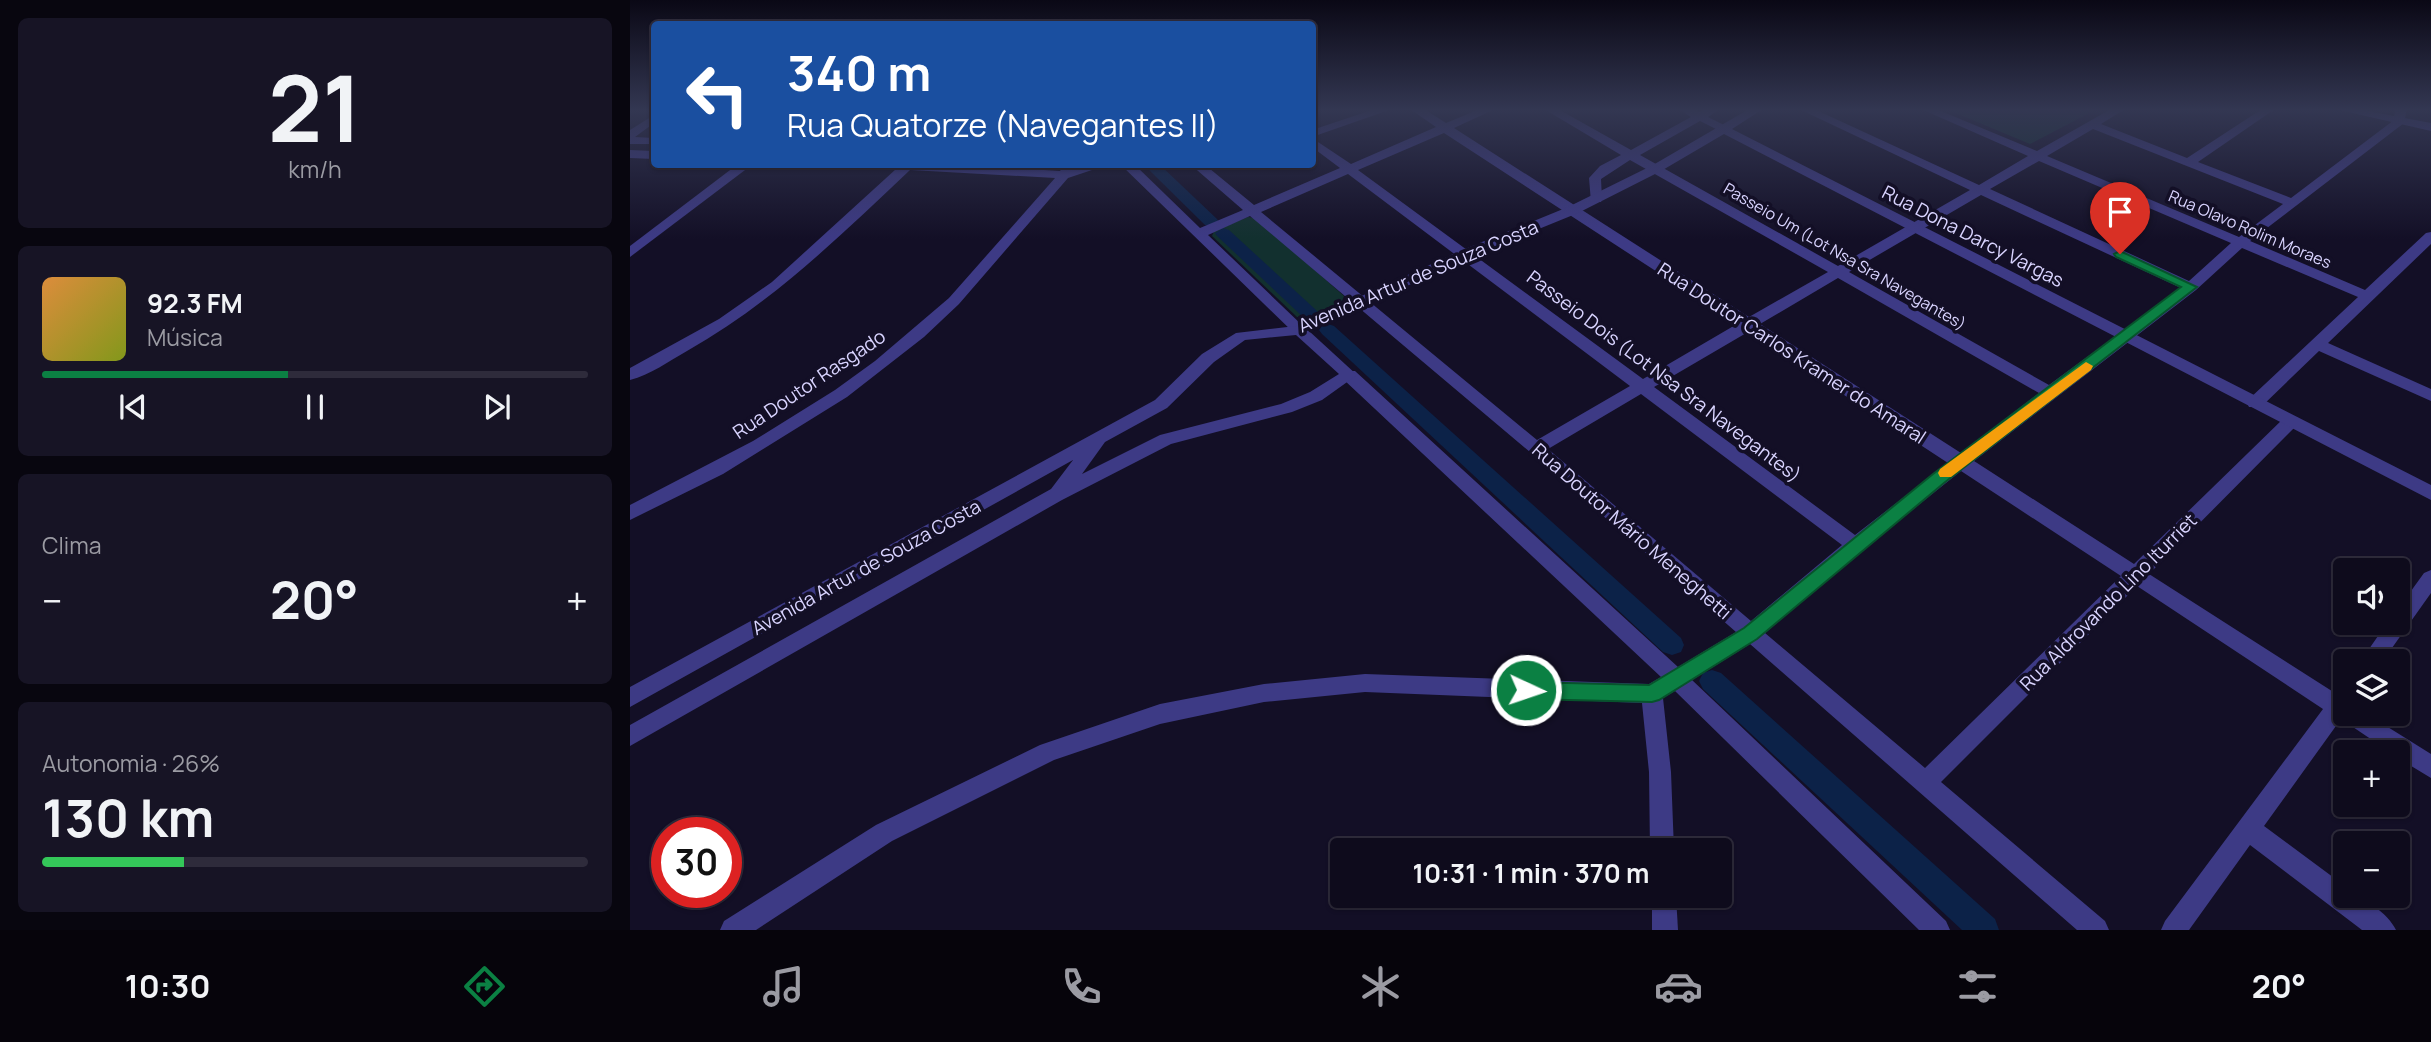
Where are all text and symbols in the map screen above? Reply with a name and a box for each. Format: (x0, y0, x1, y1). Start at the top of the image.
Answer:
text: 340 m (787, 39, 931, 106)
text: 21 (268, 45, 362, 169)
icon: left (672, 49, 763, 140)
text: Rua Quatorze (Navegantes II) (787, 103, 1219, 147)
text: km/h (288, 153, 342, 185)
street label: Passeio Um (Lot Nsa Sra Navegantes) (1720, 177, 1970, 335)
street label: Rua Dona Darcy Vargas (1878, 179, 2068, 293)
pin (2090, 182, 2150, 254)
street label: Rua Olavo Rolim Moraes (2165, 185, 2335, 273)
icon: arrive (2101, 193, 2139, 231)
street label: Avenida Artur de Souza Costa (1294, 214, 1542, 338)
street label: Rua Doutor Carlos Kramer do Amaral (1653, 256, 1931, 450)
street label: Passeio Dois (Lot Nsa Sra Navegantes) (1522, 264, 1806, 488)
text: 92.3 FM (147, 285, 243, 321)
text: Música (147, 321, 223, 353)
street label: Rua Doutor Rasgado (728, 323, 890, 445)
icon: previous (114, 388, 152, 426)
icon: pause (296, 388, 334, 426)
icon: next (478, 388, 516, 426)
street label: Rua Doutor Mário Meneghetti (1527, 437, 1737, 625)
street label: Avenida Artur de Souza Costa (747, 493, 985, 641)
street label: Rua Aldrovando Lino Iturriet (2014, 508, 2202, 696)
text: Clima (42, 529, 101, 561)
map controls (2333, 558, 2410, 908)
button: sound (2333, 558, 2410, 635)
text: 20° (270, 564, 359, 635)
text: − (42, 574, 63, 626)
text: + (566, 574, 588, 626)
button: layers (2333, 649, 2410, 726)
position arrow (1489, 653, 1563, 727)
button: + (2333, 740, 2410, 817)
text: Autonomia · 26% (42, 747, 220, 779)
text: 130 km (42, 782, 214, 853)
speed limit sign: 30 (651, 817, 742, 908)
button: − (2333, 831, 2410, 908)
text: 10:31 · 1 min · 370 m (1413, 855, 1649, 891)
icon: directions (460, 962, 509, 1011)
icon: music (759, 962, 808, 1011)
icon: phone (1057, 962, 1106, 1011)
icon: climate (1356, 962, 1405, 1011)
icon: car (1654, 962, 1703, 1011)
icon: filters (1953, 962, 2002, 1011)
text: 10:30 (125, 964, 211, 1008)
text: 20° (2252, 964, 2306, 1008)

